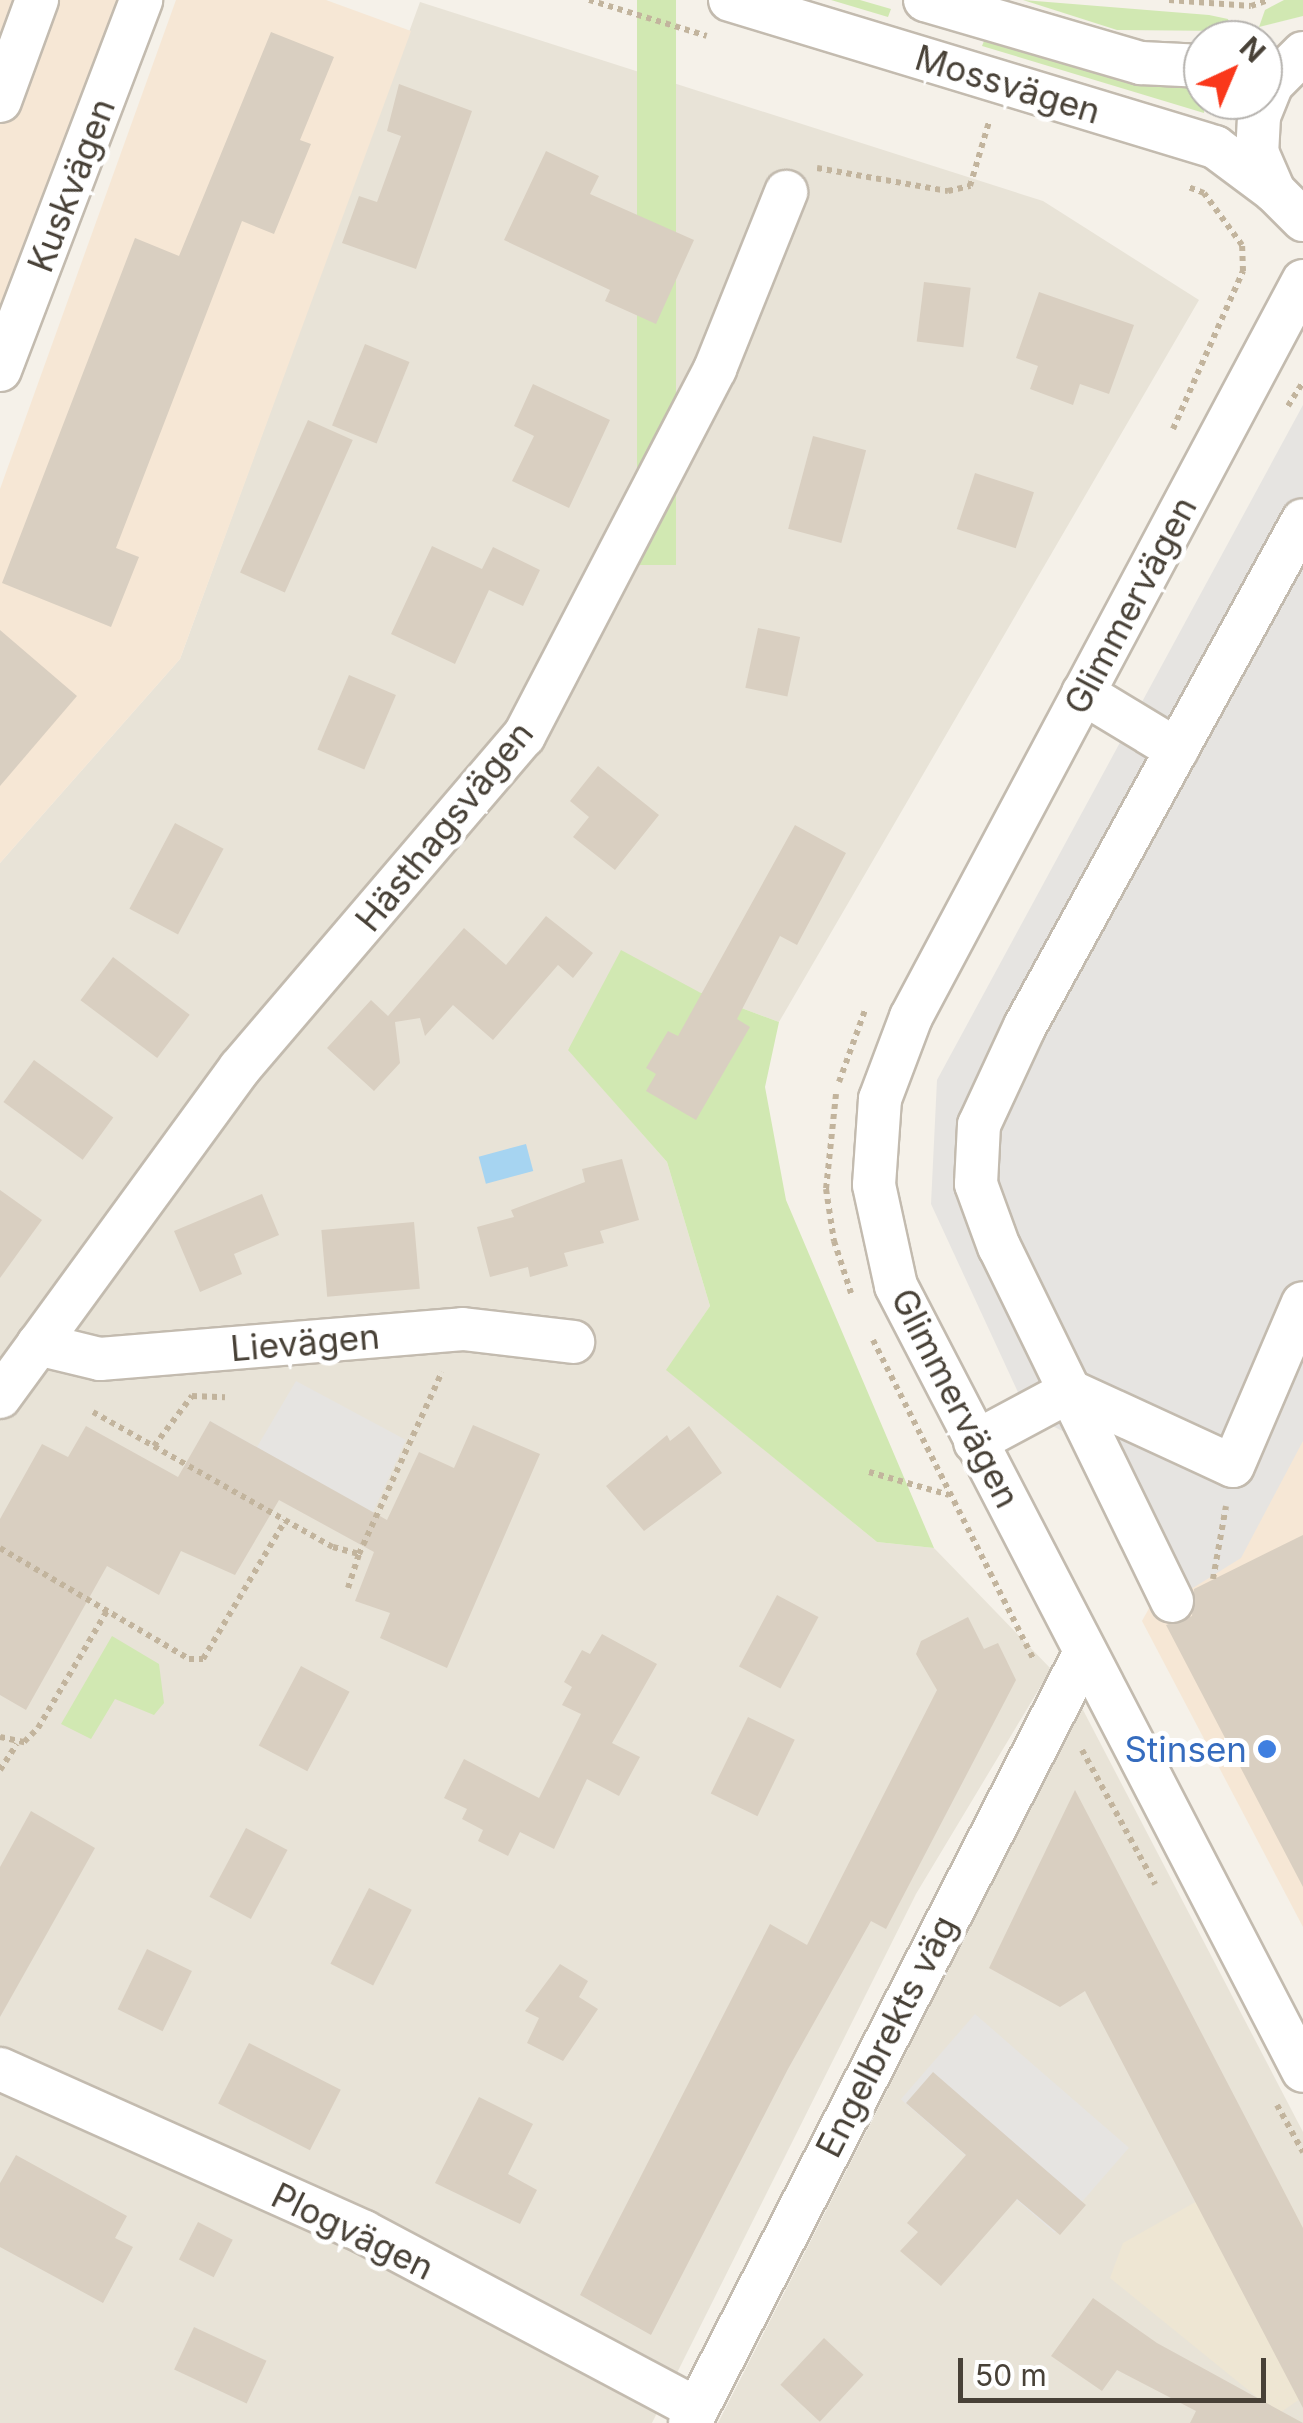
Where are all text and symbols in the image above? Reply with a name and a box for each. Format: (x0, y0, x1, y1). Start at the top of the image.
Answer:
north arrow (1183, 20, 1283, 120)
text: N (1233, 30, 1272, 70)
street label: Mossvägen (910, 36, 1106, 132)
street label: Kuskvägen (19, 92, 123, 278)
street label: Glimmervägen (1055, 489, 1205, 721)
street label: Hästhagsvägen (347, 713, 541, 939)
street label: Glimmervägen (883, 1281, 1029, 1515)
street label: Lievägen (229, 1315, 381, 1369)
place label: Stinsen (1124, 1728, 1247, 1770)
marker: Stinsen (1256, 1738, 1278, 1760)
street label: Engelbrekts väg (807, 1908, 965, 2164)
street label: Plogvägen (265, 2174, 441, 2288)
scale bar (963, 2338, 1270, 2400)
text: 50 m (975, 2357, 1047, 2393)

